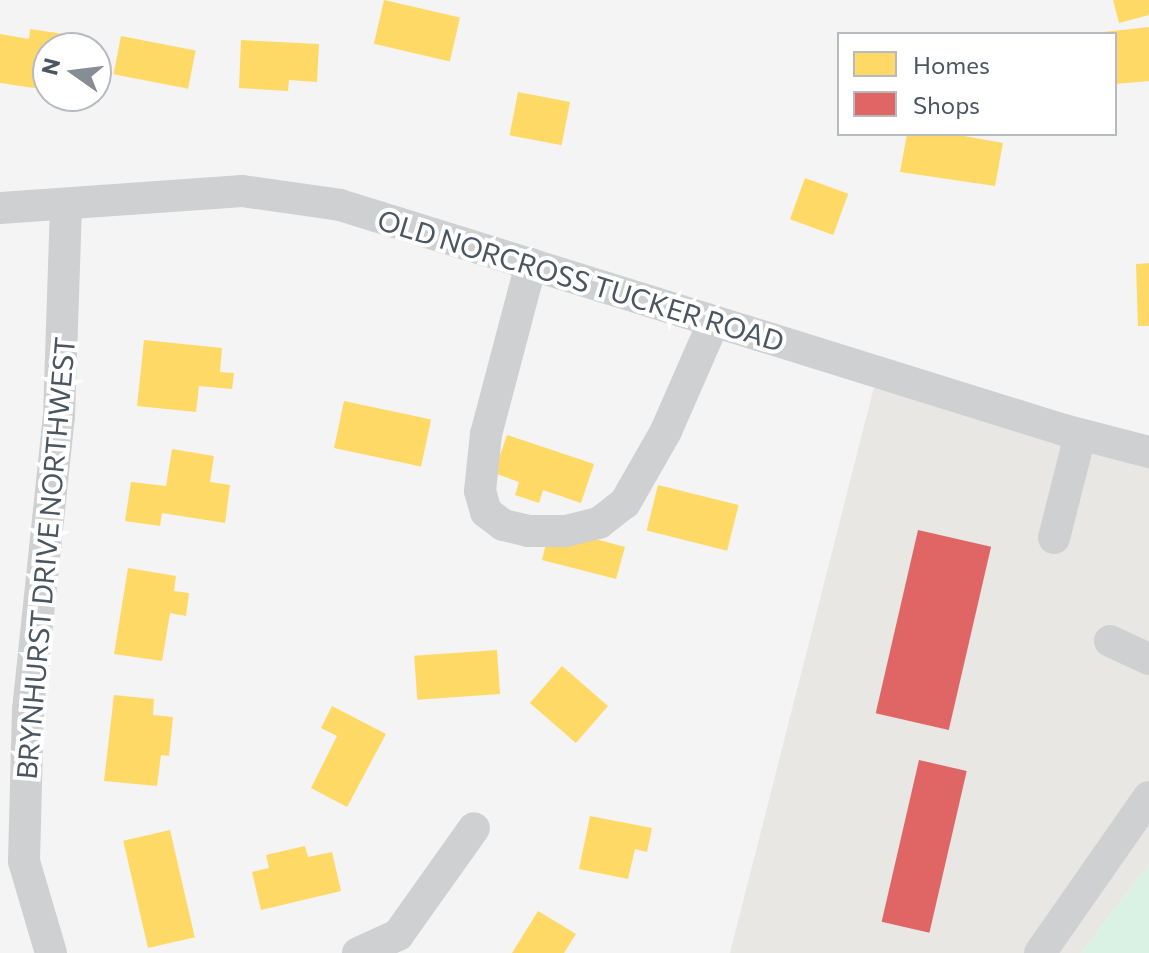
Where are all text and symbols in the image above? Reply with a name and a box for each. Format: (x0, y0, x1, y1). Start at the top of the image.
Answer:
north arrow (32, 32, 112, 112)
legend (837, 32, 1117, 136)
text: Homes (913, 50, 990, 79)
text: N (35, 55, 65, 78)
text: Shops (913, 90, 980, 119)
street label: OLD NORCROSS TUCKER ROAD (374, 202, 788, 358)
street label: BRYNHURST DRIVE NORTHWEST (9, 335, 81, 781)

